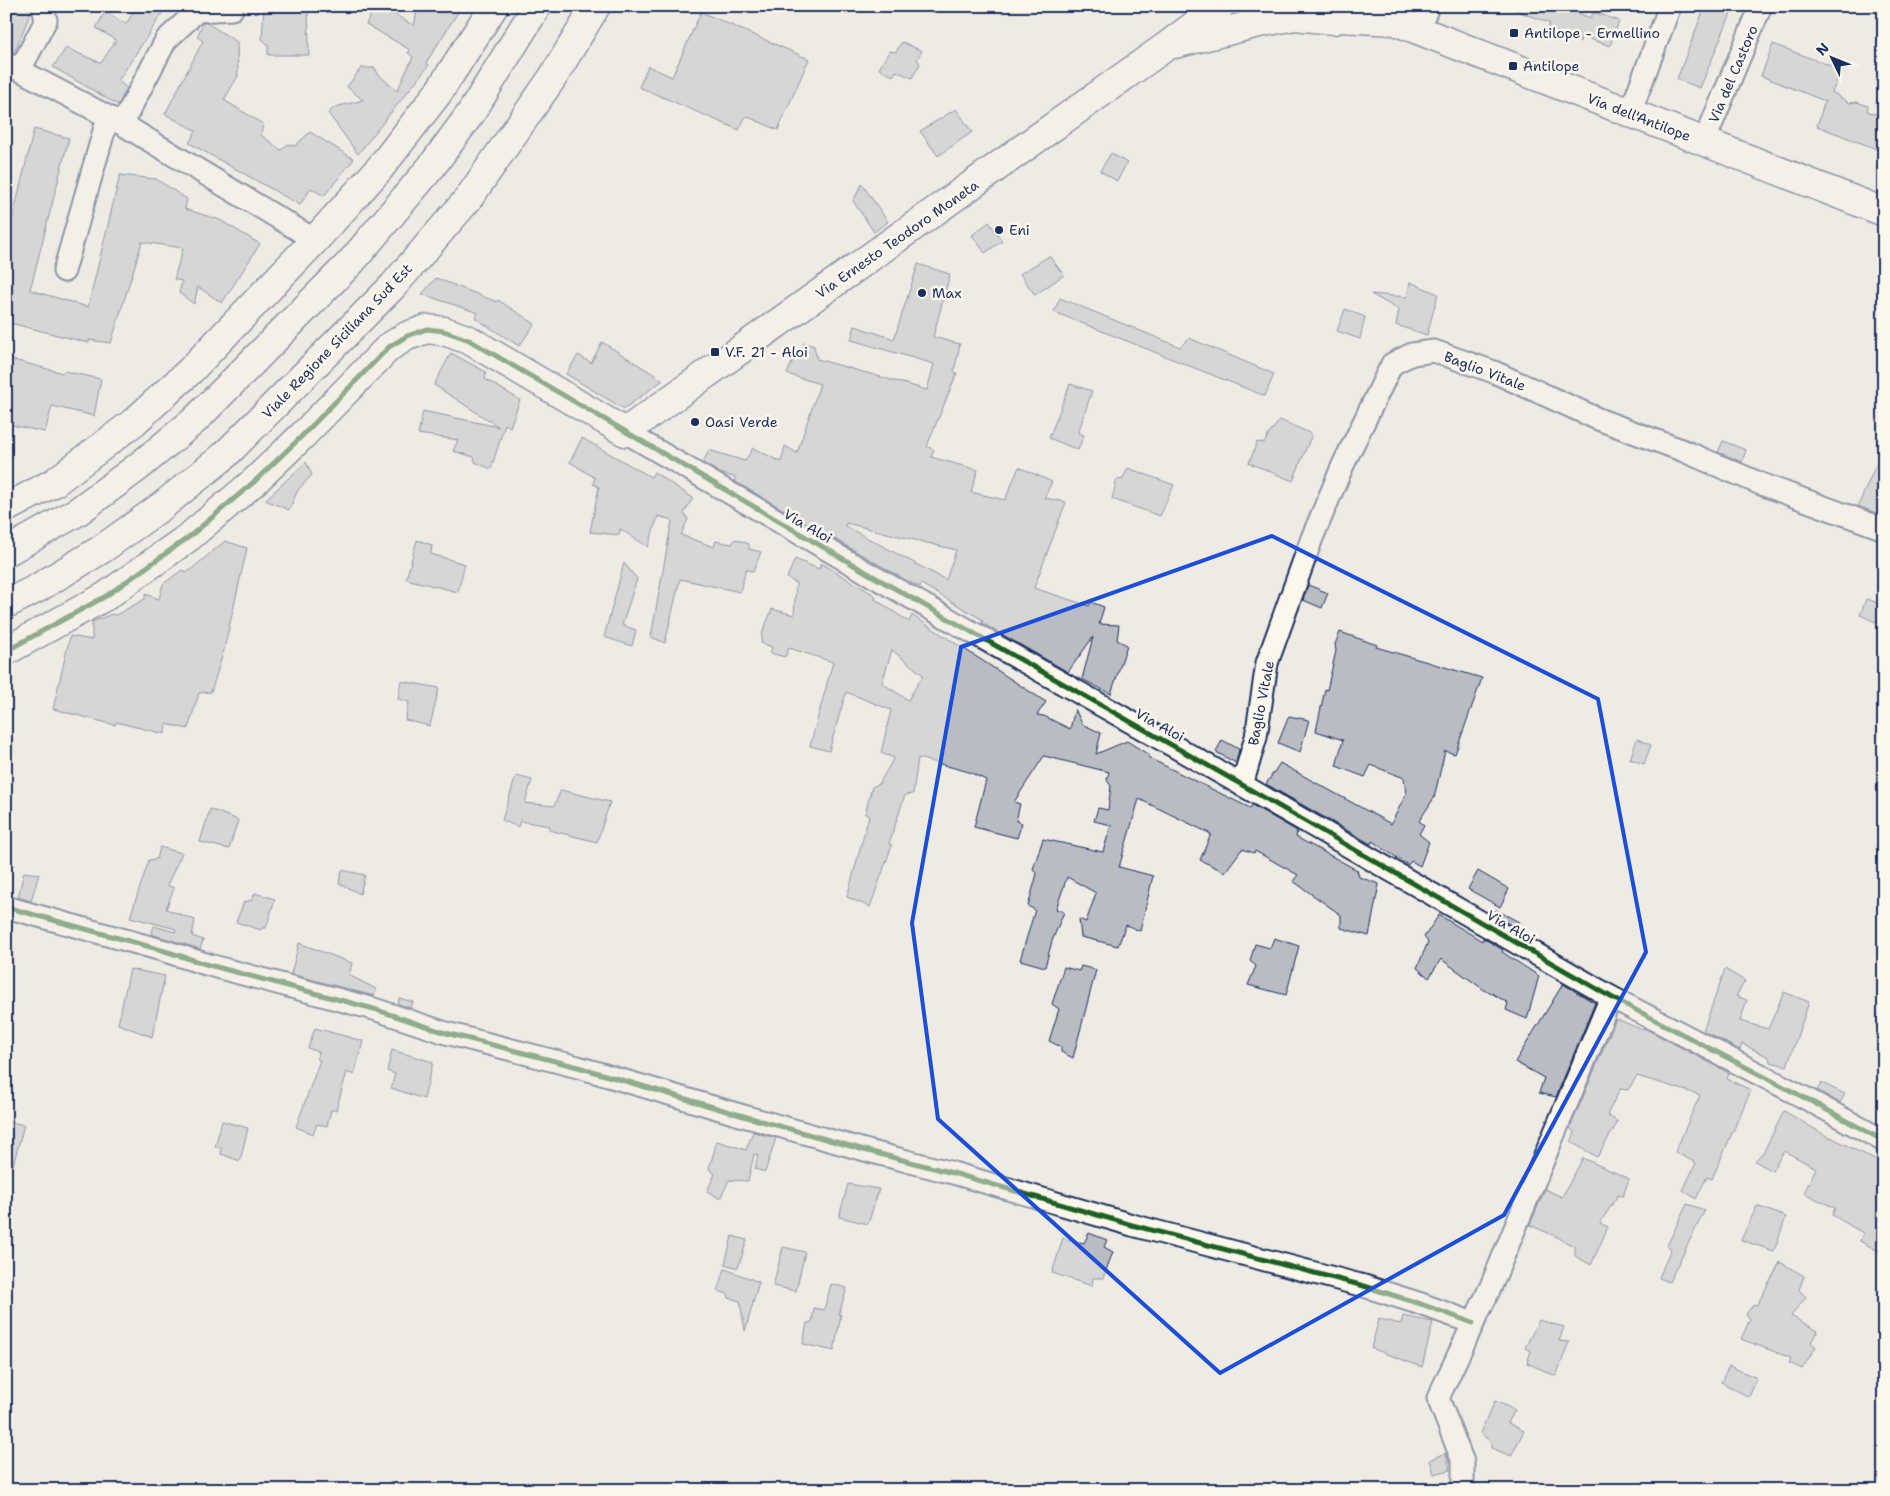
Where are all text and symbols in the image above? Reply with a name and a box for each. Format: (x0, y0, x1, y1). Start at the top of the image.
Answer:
street label: Via del Castoro (1704, 22, 1762, 126)
place label: Antilope - Ermellino (1524, 24, 1660, 42)
marker: Antilope - Ermellino (1508, 27, 1520, 39)
north arrow (1808, 32, 1858, 82)
text: N (1812, 39, 1833, 59)
place label: Antilope (1523, 57, 1580, 75)
marker: Antilope (1507, 60, 1519, 72)
street label: Via dell'Antilope (1585, 89, 1694, 145)
street label: Via Ernesto Teodoro Moneta (812, 176, 982, 302)
place label: Eni (1009, 221, 1030, 239)
marker: Eni (993, 224, 1005, 236)
street label: Viale Regione Siciliana Sud Est (258, 260, 416, 422)
place label: Max (932, 284, 962, 302)
marker: Max (916, 287, 928, 299)
place label: V.F. 21 - Aloi (725, 343, 808, 361)
marker: V.F. 21 - Aloi (709, 346, 721, 358)
street label: Baglio Vitale (1442, 347, 1528, 395)
place label: Oasi Verde (705, 413, 778, 431)
marker: Oasi Verde (689, 416, 701, 428)
street label: Via Aloi (780, 505, 836, 547)
street label: Baglio Vitale (1244, 659, 1278, 747)
street label: Via Aloi (1132, 704, 1188, 746)
street label: Via Aloi (1483, 906, 1539, 948)

